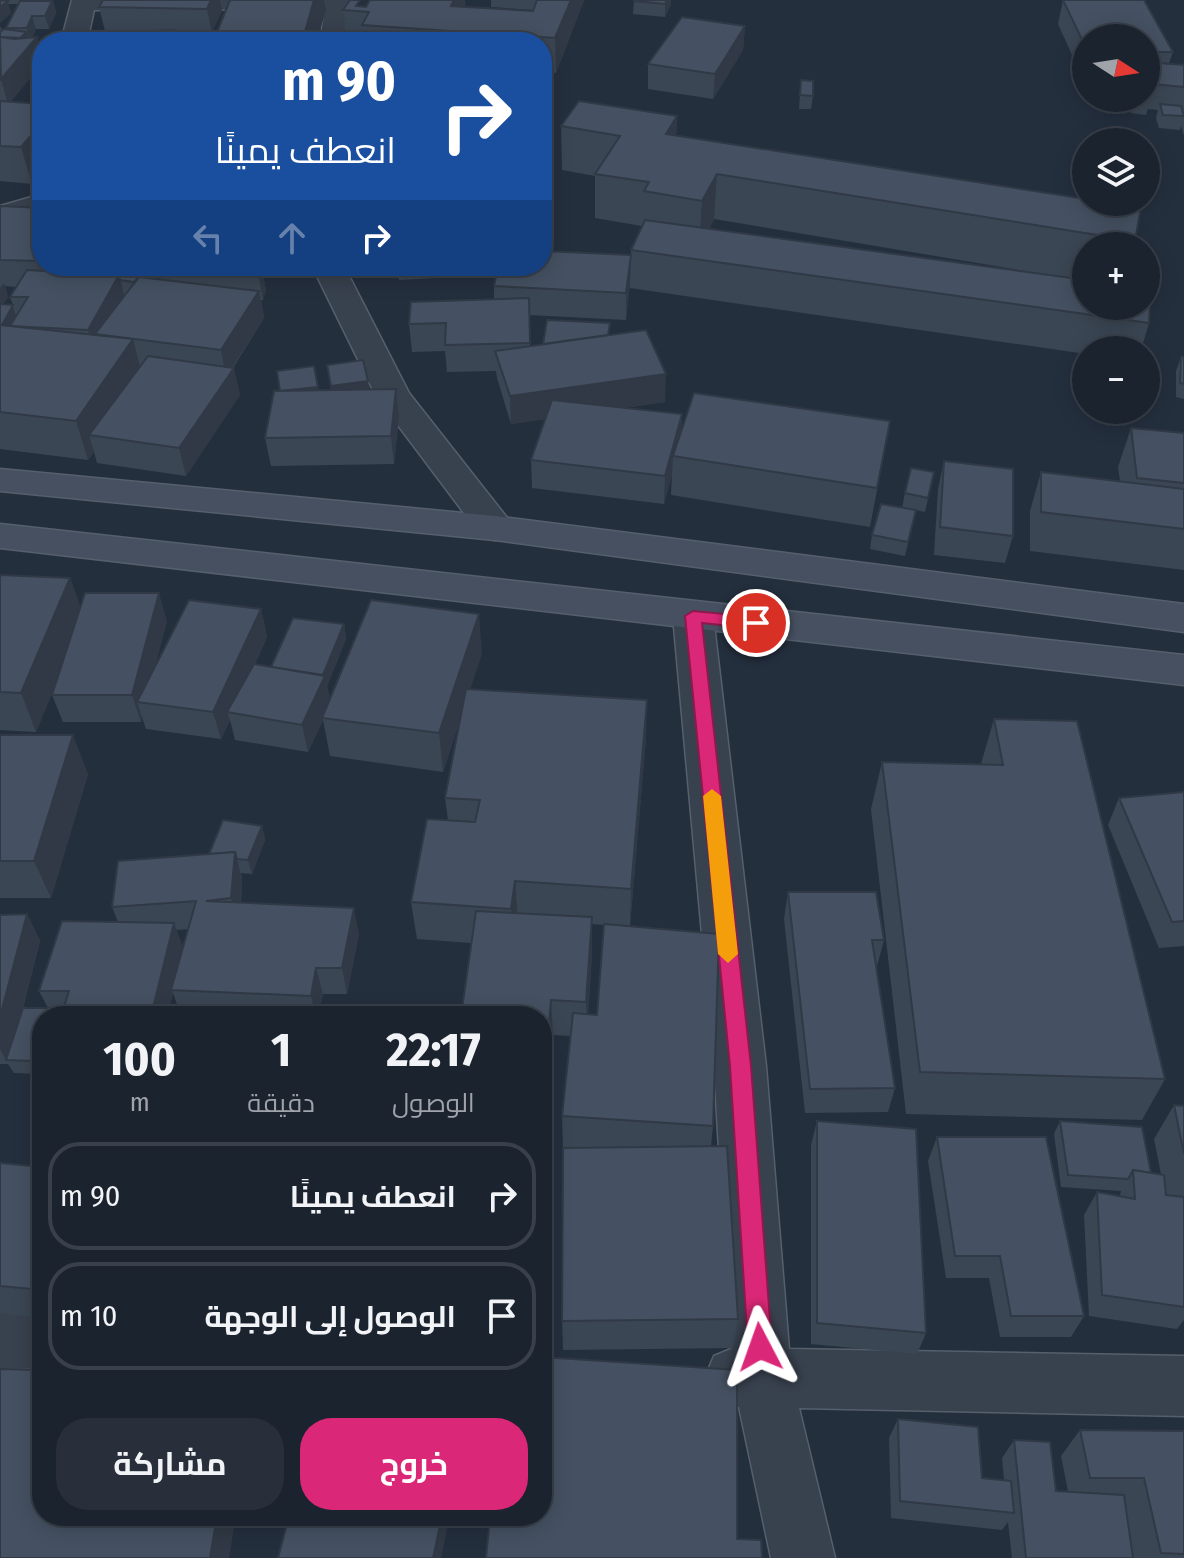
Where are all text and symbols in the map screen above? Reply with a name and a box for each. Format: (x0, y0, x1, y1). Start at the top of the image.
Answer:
north arrow (1072, 24, 1160, 112)
map controls (1072, 24, 1160, 424)
text: 90 m (282, 48, 396, 115)
icon: right (424, 64, 528, 168)
button: layers (1072, 128, 1160, 216)
text: انعطف يمينًا (215, 129, 396, 173)
icon: left (186, 216, 230, 260)
icon: ahead (270, 216, 314, 260)
icon: right (354, 216, 398, 260)
button: + (1072, 232, 1160, 320)
button: − (1072, 336, 1160, 424)
pin (722, 589, 790, 657)
icon: arrive (734, 601, 778, 645)
text: 1 (271, 1021, 291, 1079)
text: 22:17 (386, 1021, 481, 1079)
text: 100 (103, 1030, 176, 1088)
text: m (130, 1087, 150, 1118)
text: دقيقة (247, 1088, 315, 1119)
text: الوصول (392, 1088, 475, 1119)
icon: right (480, 1174, 524, 1218)
text: 90 m (60, 1178, 120, 1214)
text: انعطف يمينًا (290, 1179, 456, 1215)
icon: arrive (480, 1294, 524, 1338)
text: 10 m (60, 1298, 117, 1334)
text: الوصول إلى الوجهة (205, 1299, 456, 1335)
position arrow (718, 1305, 802, 1389)
button: مشاركة (56, 1418, 284, 1510)
button: خروج (300, 1418, 528, 1510)

